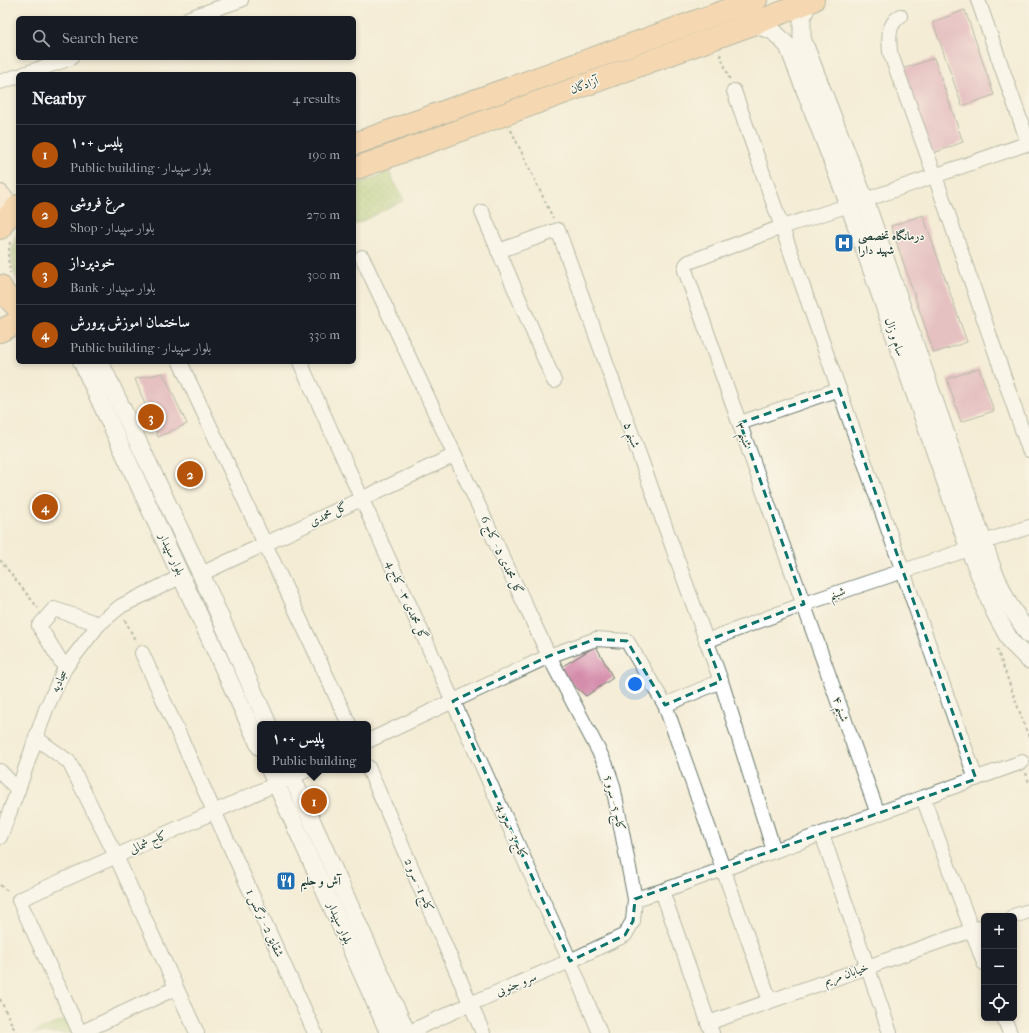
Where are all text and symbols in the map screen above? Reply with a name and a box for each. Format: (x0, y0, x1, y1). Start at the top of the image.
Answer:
search box (16, 16, 356, 60)
icon: search (30, 27, 52, 49)
text: Search here (62, 29, 138, 47)
street label: آزادگان (568, 72, 601, 97)
text: Nearby (32, 88, 86, 108)
text: 4 results (293, 91, 340, 106)
text: پلیس +۱۰ (70, 133, 122, 151)
text: 1 (43, 147, 47, 162)
text: 190 m (308, 147, 340, 162)
text: Public building · بلوار سپیدار (70, 160, 211, 175)
text: مرغ فروشی (70, 193, 125, 211)
text: 2 (42, 207, 48, 222)
text: 270 m (306, 207, 340, 222)
text: Shop · بلوار سپیدار (70, 220, 154, 235)
place label: درمانگاه تخصصى شهید دارا (858, 228, 925, 258)
hospital icon: درمانگاه تخصصى شهید دارا (833, 232, 855, 254)
text: خودپرداز (70, 253, 115, 271)
text: 3 (42, 267, 48, 282)
text: 300 m (307, 267, 340, 282)
text: Bank · بلوار سپیدار (70, 280, 156, 295)
text: ساختمان اموزش پرورش (70, 313, 190, 331)
street label: سام و زال (878, 316, 908, 359)
text: 4 (41, 327, 49, 342)
text: 330 m (309, 327, 340, 342)
text: Public building · بلوار سپیدار (70, 340, 211, 355)
pin: 3 (138, 402, 164, 432)
street label: شبنم ۵ (616, 420, 643, 452)
street label: شبنم ۳ (728, 420, 755, 452)
pin: 2 (177, 459, 203, 489)
pin: 4 (32, 492, 58, 522)
street label: گل محمدی (306, 498, 350, 531)
street label: گل محمدی ۵ - کاج 6 (474, 513, 527, 598)
street label: بلوار سپیدار (154, 530, 188, 578)
street label: گل محمدی ۳ - کاج 4 (380, 558, 432, 643)
street label: شبنم (827, 584, 849, 607)
street label: سجادیه (48, 667, 71, 695)
your location (625, 674, 645, 694)
street label: شبنم ۴ (825, 694, 852, 725)
popup (257, 721, 371, 773)
text: پلیس +۱۰ (272, 729, 324, 747)
text: Public building (272, 753, 356, 768)
street label: کاج 5 - سرو 5 (598, 774, 628, 833)
pin: 1 (301, 786, 327, 816)
street label: کاج 3 - سرو 4 (490, 802, 530, 862)
street label: کاج شمالی (127, 828, 171, 860)
street label: کاج 1 - سرو 2 (398, 856, 437, 915)
restaurant icon: آش و حلیم (275, 870, 297, 892)
place label: آش و حلیم (300, 873, 342, 893)
street label: شقایق 2 - نرگس 1 (241, 887, 287, 960)
street label: بلوار سپیدار (322, 899, 356, 947)
map controls (981, 913, 1017, 1021)
button: + (981, 913, 1017, 949)
button: − (981, 949, 1017, 985)
street label: خیابان مریم (822, 960, 871, 992)
street label: سرو جنوبی (494, 969, 539, 1001)
button: locate (981, 985, 1017, 1021)

